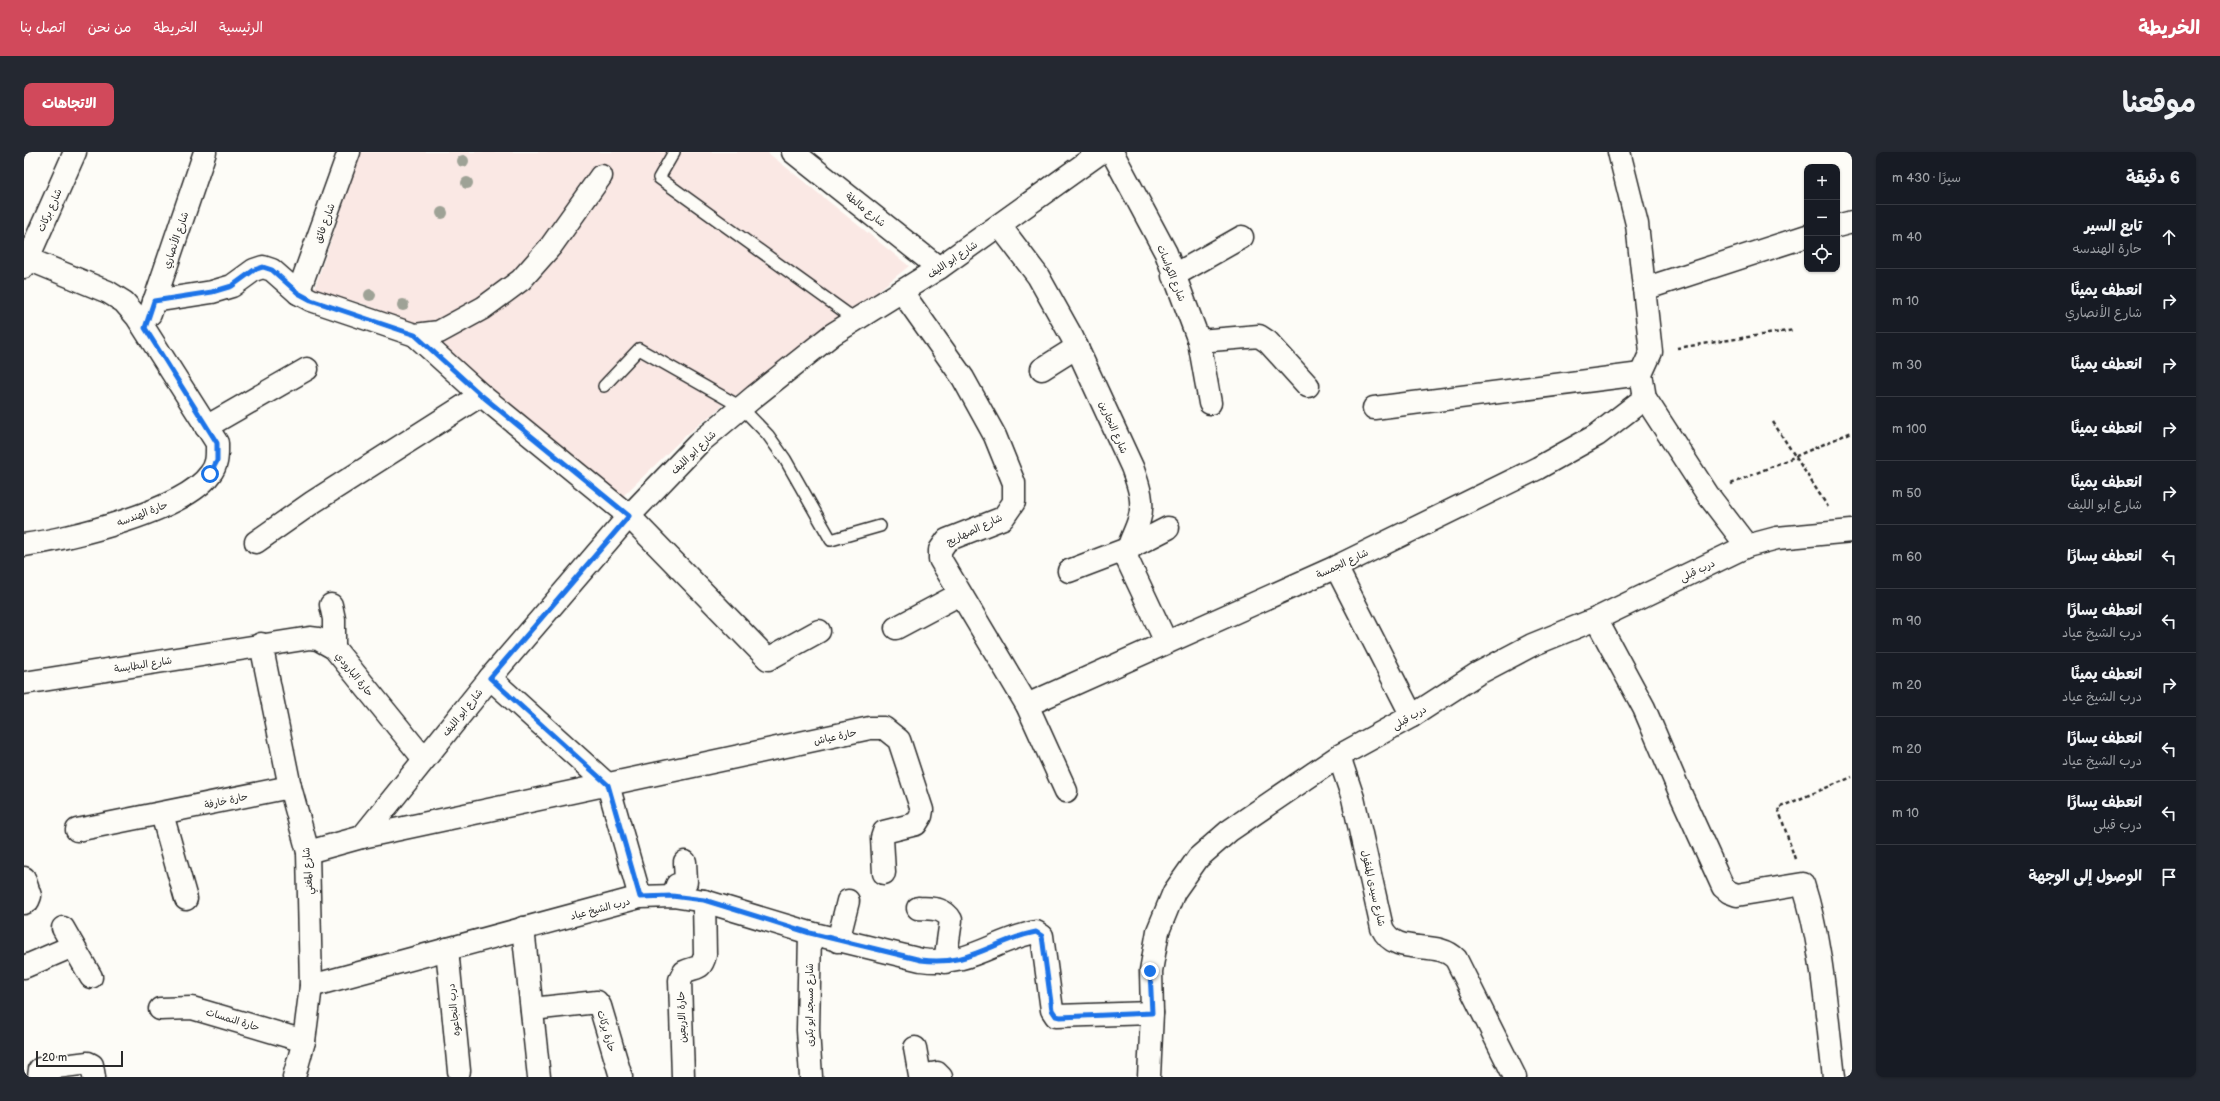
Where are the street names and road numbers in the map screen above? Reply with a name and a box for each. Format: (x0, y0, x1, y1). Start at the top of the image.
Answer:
street label: شارع بركات (35, 187, 66, 234)
street label: شارع مالطة (842, 190, 888, 230)
street label: شارع فائق (312, 202, 339, 245)
street label: شارع الأنصاري (160, 210, 193, 271)
street label: شارع ابو الليف (925, 239, 981, 282)
street label: شارع الكواسات (1153, 243, 1188, 304)
street label: شارع النجارين (1095, 399, 1130, 456)
street label: شارع ابو الليف (669, 428, 719, 478)
street label: حارة الهندسه (115, 499, 170, 529)
street label: شارع الصهاريج (945, 512, 1005, 549)
street label: شارع الجمسة (1315, 547, 1371, 582)
street label: درب قبلى (1678, 557, 1717, 585)
street label: حارة البارودي (331, 650, 376, 701)
street label: شارع البطايسة (113, 654, 173, 676)
street label: شارع ابو الليف (440, 686, 486, 739)
street label: درب قبلى (1390, 703, 1429, 733)
street label: حارة عياش (813, 727, 858, 747)
street label: حارة خارفة (203, 791, 249, 811)
street label: شارع المغني (300, 846, 319, 895)
street label: شارع سيدى المنقول (1357, 849, 1388, 928)
street label: درب الشيخ عياد (569, 895, 632, 924)
street label: شارع مسجد ابو بكرى (804, 963, 817, 1047)
street label: درب النجاعوه (445, 983, 463, 1037)
street label: حارة الاربعين (675, 991, 689, 1043)
street label: حارة النمسات (204, 1006, 261, 1034)
street label: حارة بركات (594, 1009, 618, 1054)

